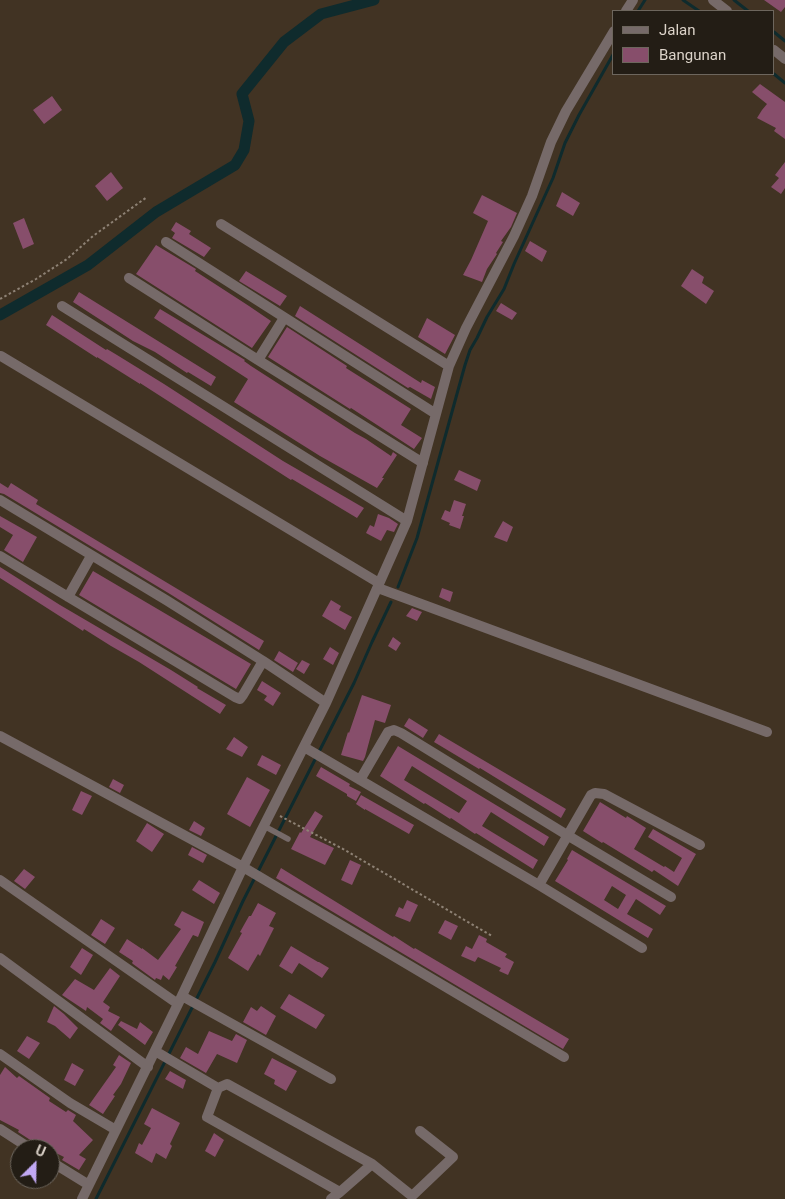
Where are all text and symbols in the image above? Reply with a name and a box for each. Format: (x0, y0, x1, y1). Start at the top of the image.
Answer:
legend (612, 10, 775, 75)
text: Jalan (659, 21, 696, 39)
text: Bangunan (659, 46, 726, 64)
north arrow (10, 1139, 60, 1189)
text: U (33, 1142, 48, 1160)

